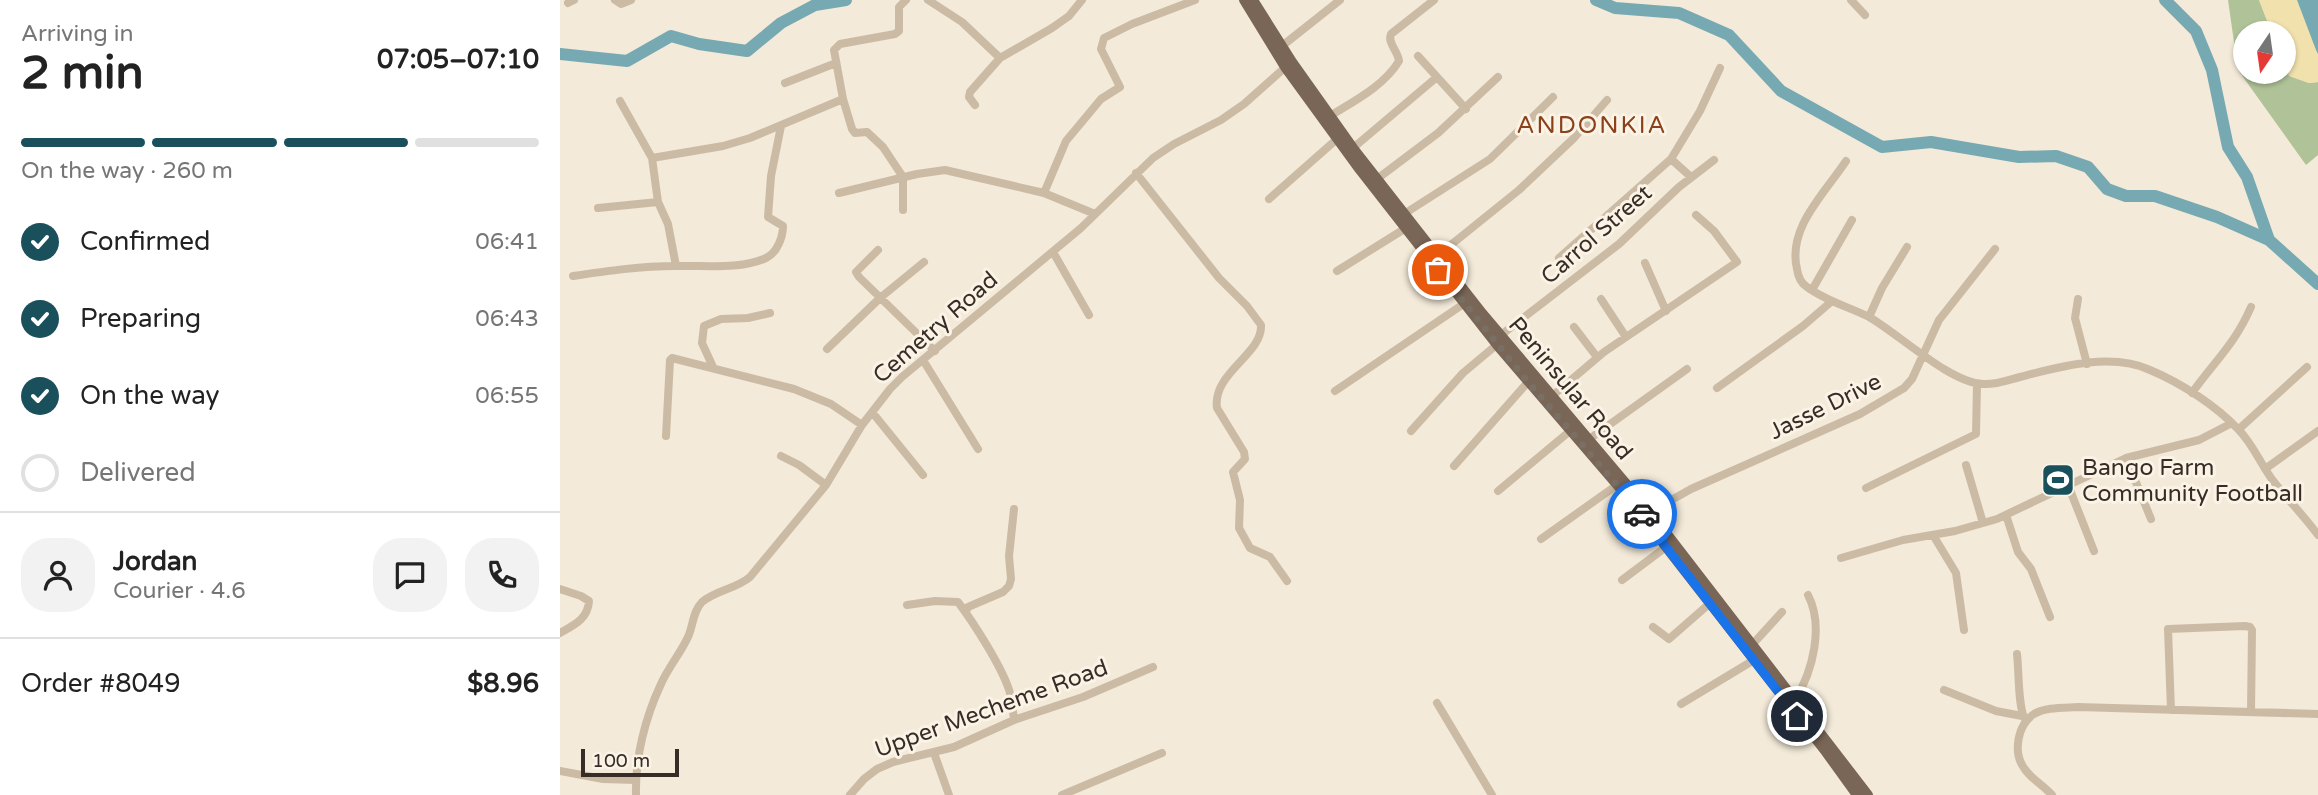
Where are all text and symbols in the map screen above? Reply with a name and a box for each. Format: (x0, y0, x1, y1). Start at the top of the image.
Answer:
text: Arriving in (21, 20, 134, 48)
north arrow (2233, 21, 2296, 84)
map controls (2233, 21, 2296, 84)
text: 07:05–07:10 (377, 44, 539, 75)
text: 2 min (21, 46, 144, 101)
district label: ANDONKIA (1517, 111, 1667, 140)
text: On the way · 260 m (21, 157, 233, 185)
street label: Carrol Street (1536, 179, 1658, 290)
icon: check (21, 223, 59, 261)
text: Confirmed (80, 226, 210, 257)
text: 06:41 (475, 228, 539, 256)
pin (1408, 240, 1468, 300)
icon: bag (1419, 251, 1457, 289)
street label: Cemetry Road (867, 266, 1004, 390)
icon: check (21, 300, 59, 338)
text: Preparing (80, 303, 201, 334)
text: 06:43 (475, 305, 539, 333)
street label: Peninsular Road (1502, 311, 1638, 466)
street label: Jasse Drive (1765, 368, 1886, 446)
icon: check (21, 377, 59, 415)
text: On the way (80, 380, 220, 411)
text: 06:55 (475, 382, 539, 410)
place label: Bango Farm Community Football (2082, 454, 2303, 508)
text: Delivered (80, 457, 196, 488)
sports icon: Bango Farm Community Football (2039, 461, 2077, 499)
courier (1607, 479, 1677, 549)
icon: car (1623, 495, 1661, 533)
button: person (21, 538, 95, 612)
button: chat (373, 538, 447, 612)
button: phone (465, 538, 539, 612)
text: Jordan (113, 546, 197, 577)
text: Courier · 4.6 (113, 577, 246, 605)
street label: Upper Mecheme Road (871, 654, 1112, 764)
text: Order #8049 (21, 668, 181, 699)
text: $8.96 (467, 668, 539, 699)
pin (1767, 686, 1827, 746)
icon: home (1778, 697, 1816, 735)
scale bar (581, 746, 679, 778)
text: 100 m (592, 750, 650, 772)

